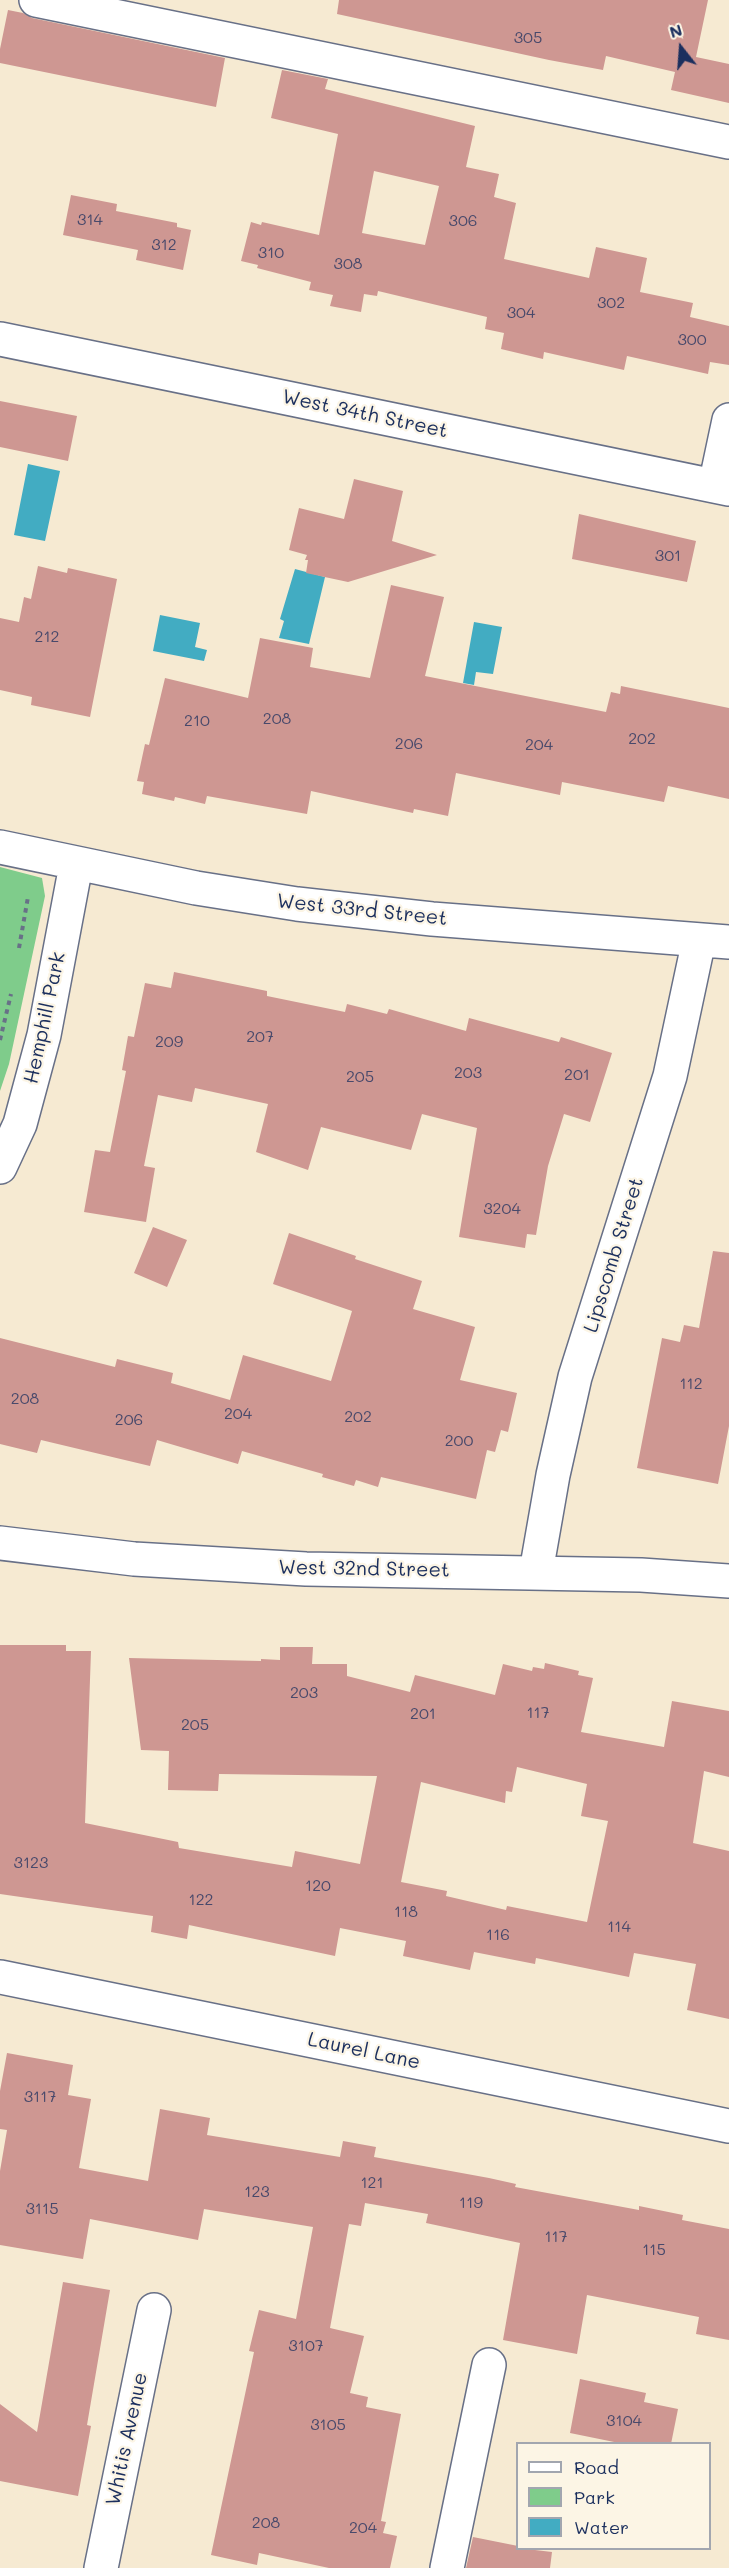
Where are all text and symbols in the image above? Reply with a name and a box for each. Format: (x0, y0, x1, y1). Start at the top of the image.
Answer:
north arrow (651, 18, 711, 78)
text: N (667, 18, 684, 42)
house number: 305 (514, 28, 542, 48)
house number: 314 (77, 210, 103, 230)
house number: 306 (449, 211, 477, 231)
house number: 312 (151, 235, 177, 255)
house number: 310 (258, 243, 284, 263)
house number: 308 (334, 254, 362, 274)
house number: 302 (597, 293, 625, 313)
house number: 304 (507, 303, 535, 323)
house number: 300 (677, 330, 707, 350)
street label: West 34th Street (280, 385, 450, 443)
house number: 301 (655, 546, 681, 566)
house number: 212 (35, 627, 59, 647)
house number: 208 (263, 709, 291, 729)
house number: 210 (184, 711, 210, 731)
house number: 202 (628, 729, 656, 749)
house number: 206 (395, 734, 423, 754)
house number: 204 (525, 735, 553, 755)
street label: West 33rd Street (276, 889, 448, 931)
street label: Hemphill Park (19, 950, 71, 1086)
house number: 207 (246, 1027, 274, 1047)
house number: 209 (155, 1032, 183, 1052)
house number: 203 (454, 1063, 482, 1083)
house number: 201 (564, 1065, 590, 1085)
house number: 205 (346, 1067, 374, 1087)
street label: Lipscomb Street (579, 1174, 649, 1336)
house number: 3204 (483, 1199, 521, 1219)
house number: 112 (679, 1374, 703, 1394)
house number: 208 (11, 1389, 39, 1409)
house number: 204 (224, 1404, 252, 1424)
house number: 202 (344, 1407, 372, 1427)
house number: 206 (115, 1410, 143, 1430)
house number: 200 (445, 1431, 473, 1451)
street label: West 32nd Street (278, 1556, 450, 1582)
house number: 203 (290, 1683, 318, 1703)
house number: 117 (526, 1703, 550, 1723)
house number: 201 (410, 1704, 436, 1724)
house number: 205 (181, 1715, 209, 1735)
house number: 3123 (14, 1853, 48, 1873)
house number: 120 (305, 1876, 331, 1896)
house number: 122 (189, 1890, 213, 1910)
house number: 118 (394, 1902, 418, 1922)
house number: 114 (607, 1917, 631, 1937)
house number: 116 (486, 1925, 510, 1945)
street label: Laurel Lane (306, 2027, 422, 2075)
house number: 3117 (24, 2087, 56, 2107)
house number: 121 (360, 2173, 384, 2193)
house number: 123 (244, 2182, 270, 2202)
house number: 119 (459, 2193, 483, 2213)
house number: 3115 (25, 2199, 59, 2219)
house number: 117 (544, 2227, 568, 2247)
house number: 115 (642, 2240, 666, 2260)
house number: 3107 (288, 2336, 324, 2356)
street label: Whitis Avenue (101, 2370, 153, 2508)
house number: 3104 (606, 2411, 642, 2431)
house number: 3105 (310, 2415, 346, 2435)
legend (516, 2442, 711, 2550)
text: Road (574, 2455, 619, 2479)
text: Park (574, 2485, 615, 2509)
house number: 208 (252, 2513, 280, 2533)
text: Water (574, 2515, 629, 2539)
house number: 204 (349, 2518, 377, 2538)

